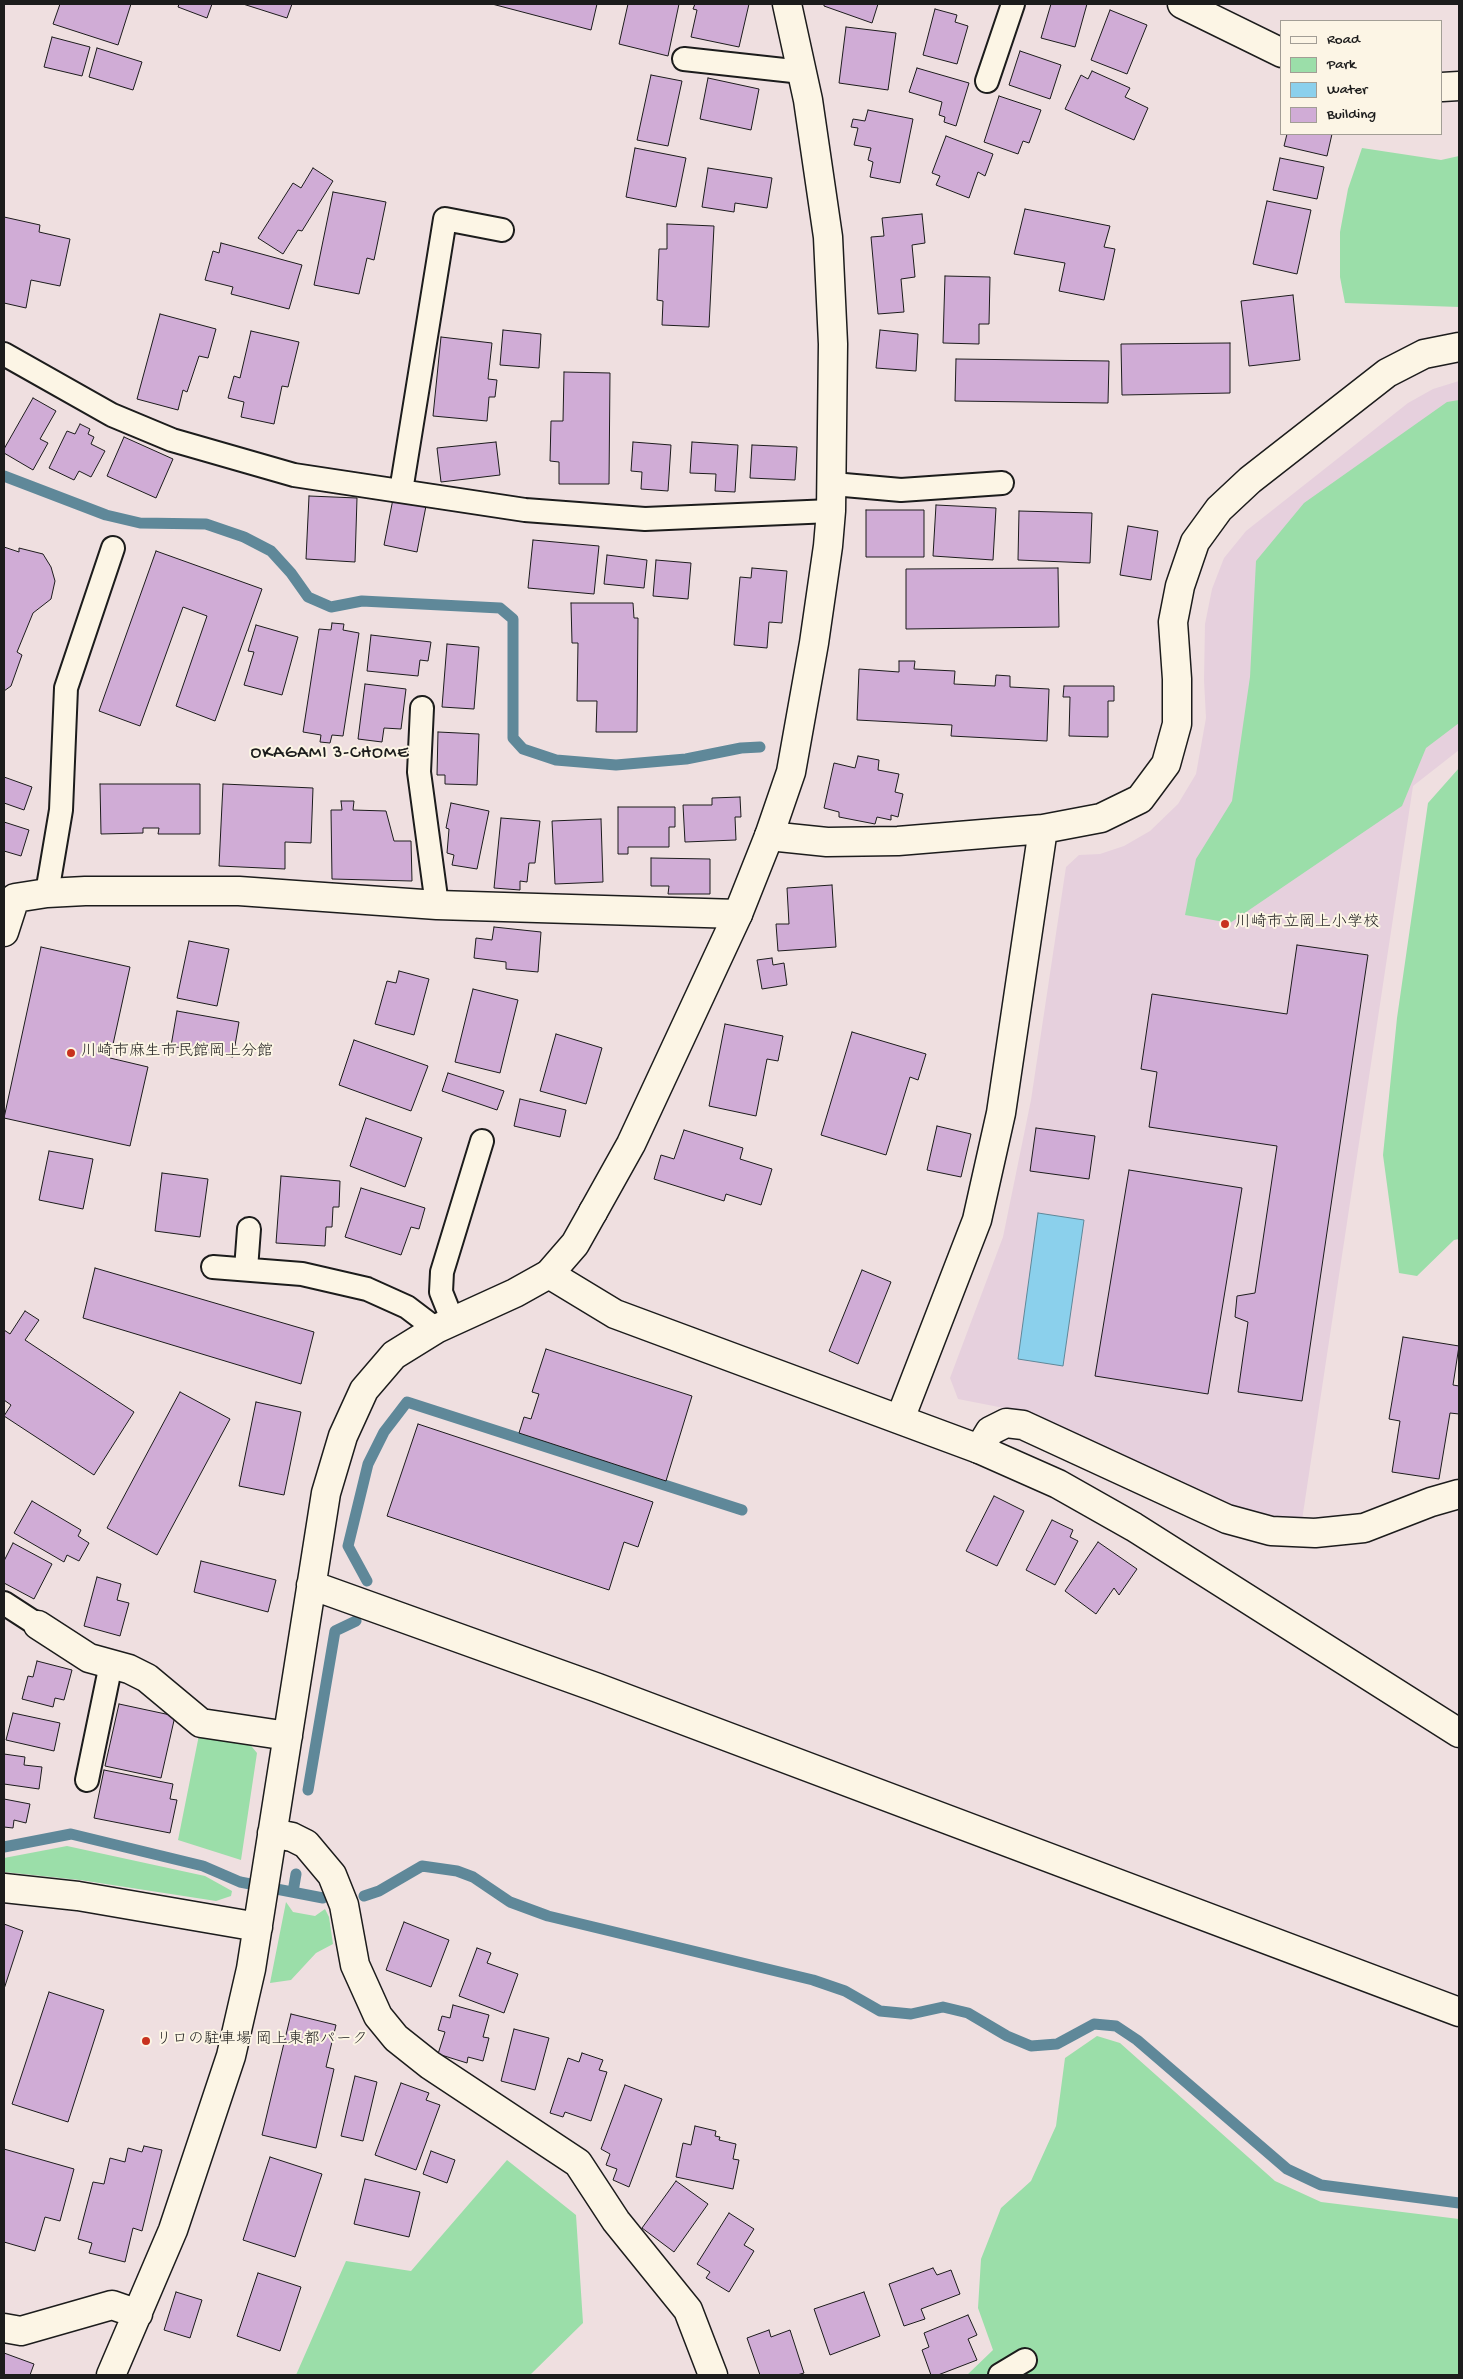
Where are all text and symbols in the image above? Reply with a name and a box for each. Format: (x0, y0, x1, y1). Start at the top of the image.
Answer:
legend (1280, 20, 1443, 135)
text: Road (1327, 31, 1360, 49)
text: Park (1327, 56, 1356, 74)
text: Water (1327, 81, 1367, 99)
text: Building (1327, 106, 1376, 124)
district label: OKAGAMI 3-CHOME (249, 743, 411, 765)
place label: 川崎市立岡上小学校 (1235, 914, 1379, 934)
marker: 川崎市立岡上小学校 (1219, 918, 1231, 930)
place label: 川崎市麻生市民館岡上分館 (81, 1043, 273, 1063)
marker: 川崎市麻生市民館岡上分館 (65, 1047, 77, 1059)
place label: リロの駐車場 岡上東都パーク (156, 2031, 368, 2051)
marker: リロの駐車場 岡上東都パーク (140, 2035, 152, 2047)

